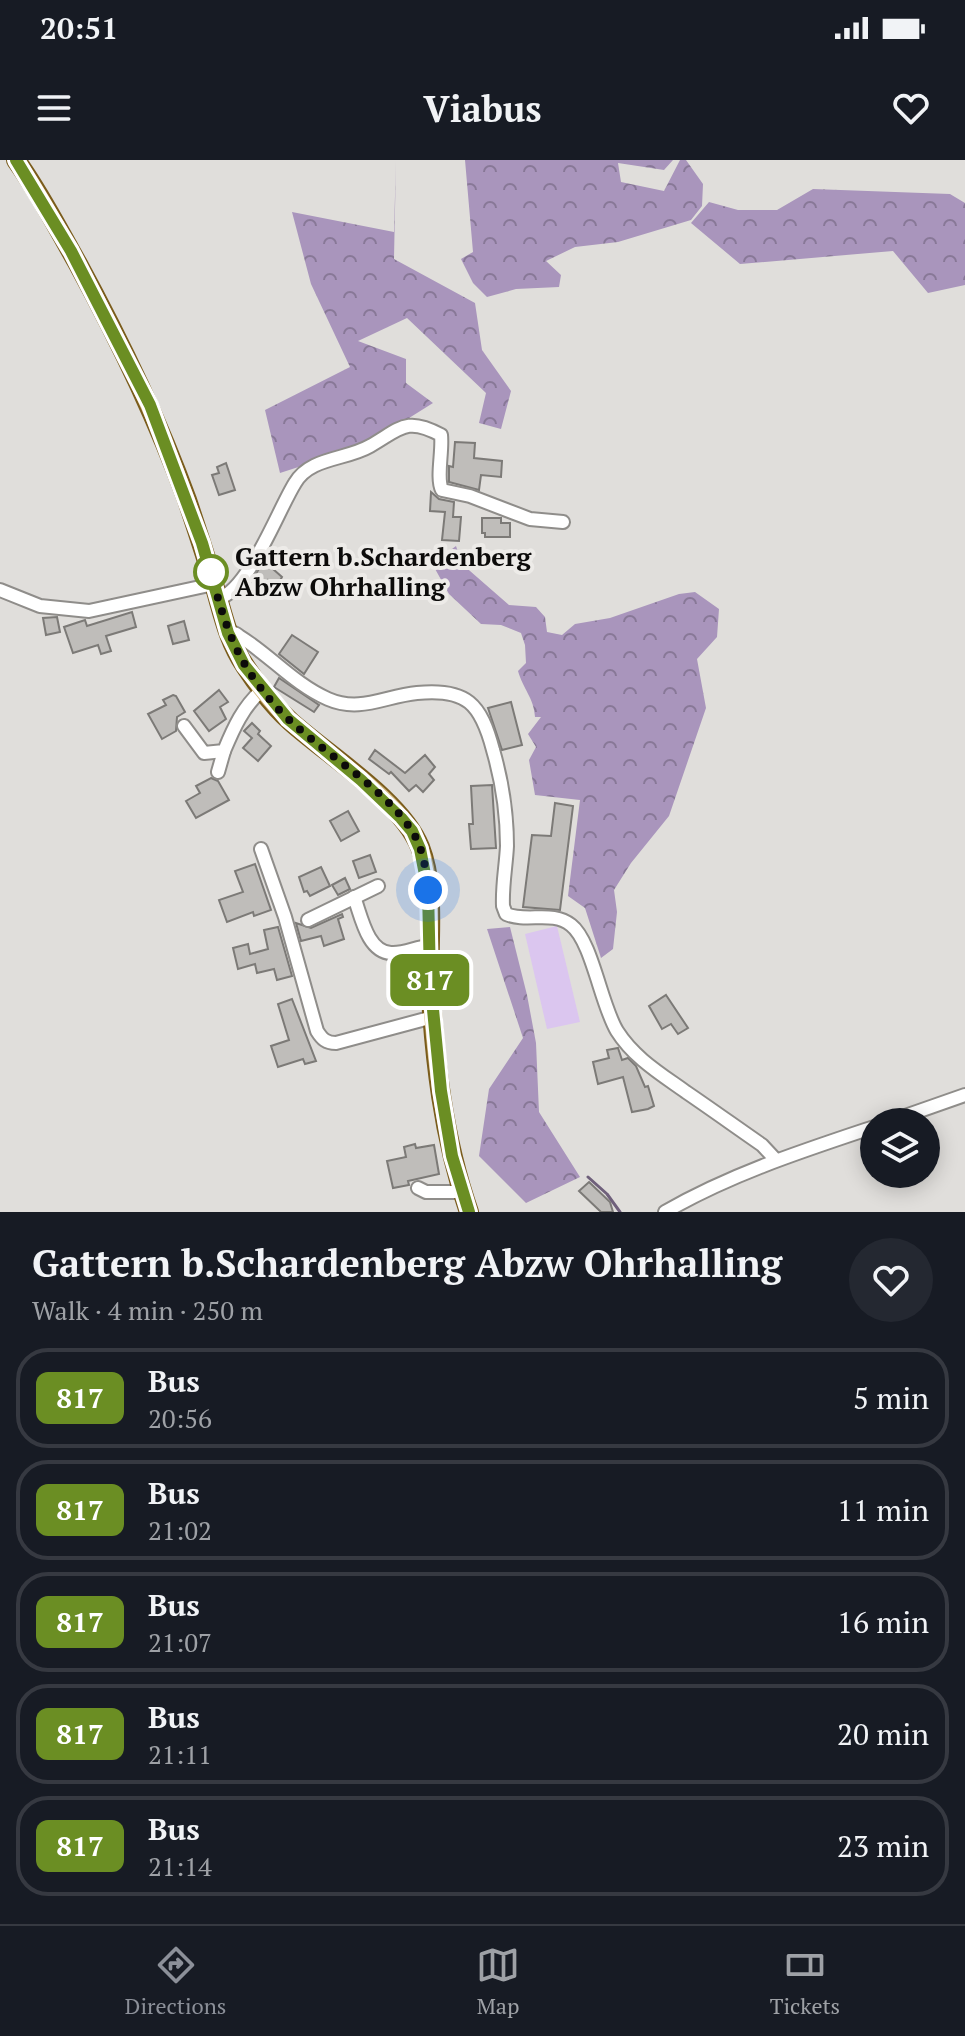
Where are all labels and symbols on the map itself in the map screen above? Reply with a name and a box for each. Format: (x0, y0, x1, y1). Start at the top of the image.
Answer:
place label: Gattern b.Schardenberg Abzw Ohrhalling (235, 539, 533, 603)
marker: Gattern b.Schardenberg Abzw Ohrhalling (194, 555, 228, 589)
your location (408, 870, 448, 910)
line badge: 817 (384, 954, 476, 1006)

